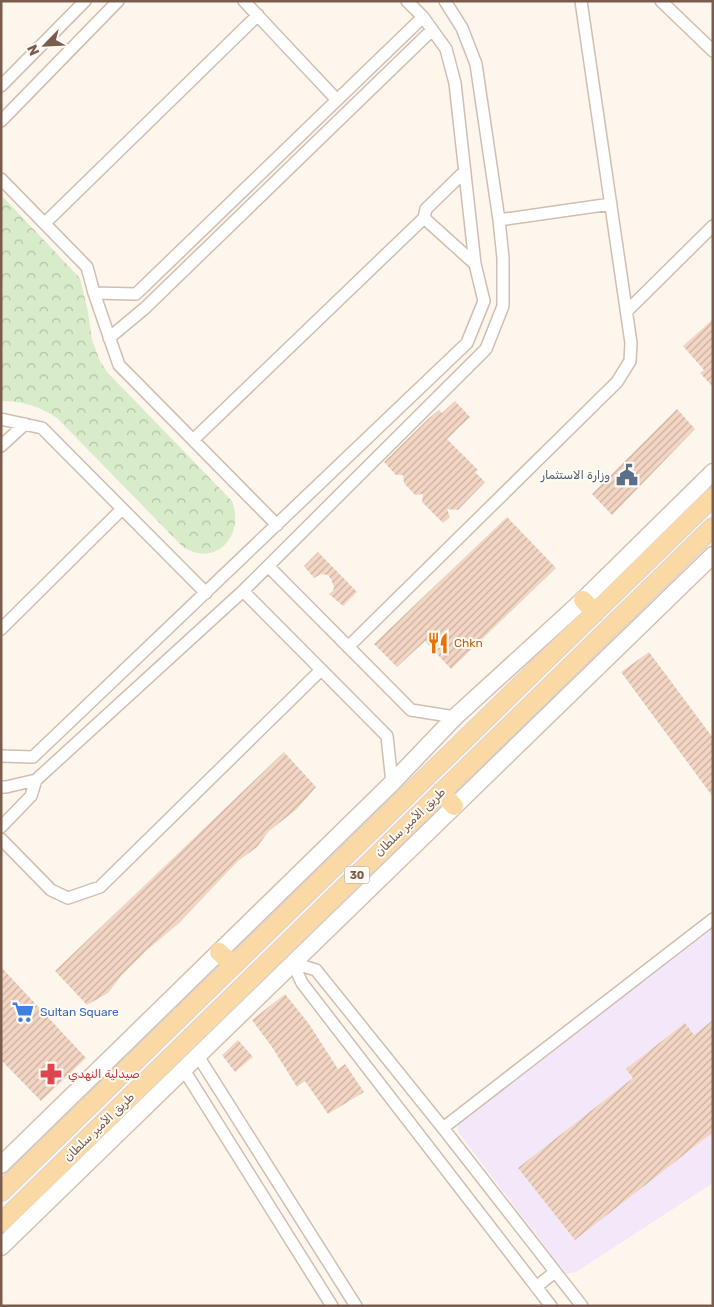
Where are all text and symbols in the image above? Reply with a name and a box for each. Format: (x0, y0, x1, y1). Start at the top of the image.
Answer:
north arrow (20, 20, 70, 70)
text: N (24, 42, 43, 58)
public building icon: وزارة الاستثمار (614, 462, 640, 488)
place label: وزارة الاستثمار (540, 468, 610, 483)
restaurant icon: Chkn (425, 630, 451, 656)
place label: Chkn (454, 636, 483, 650)
street label: طريق الأمير سلطان (372, 785, 449, 860)
road number: 30 (344, 866, 370, 884)
supermarket icon: Sultan Square (10, 999, 36, 1025)
place label: Sultan Square (40, 1005, 119, 1019)
pharmacy icon: صيدلية النهدي (38, 1061, 64, 1087)
place label: صيدلية النهدي (68, 1067, 140, 1082)
street label: طريق الأمير سلطان (61, 1090, 138, 1165)

